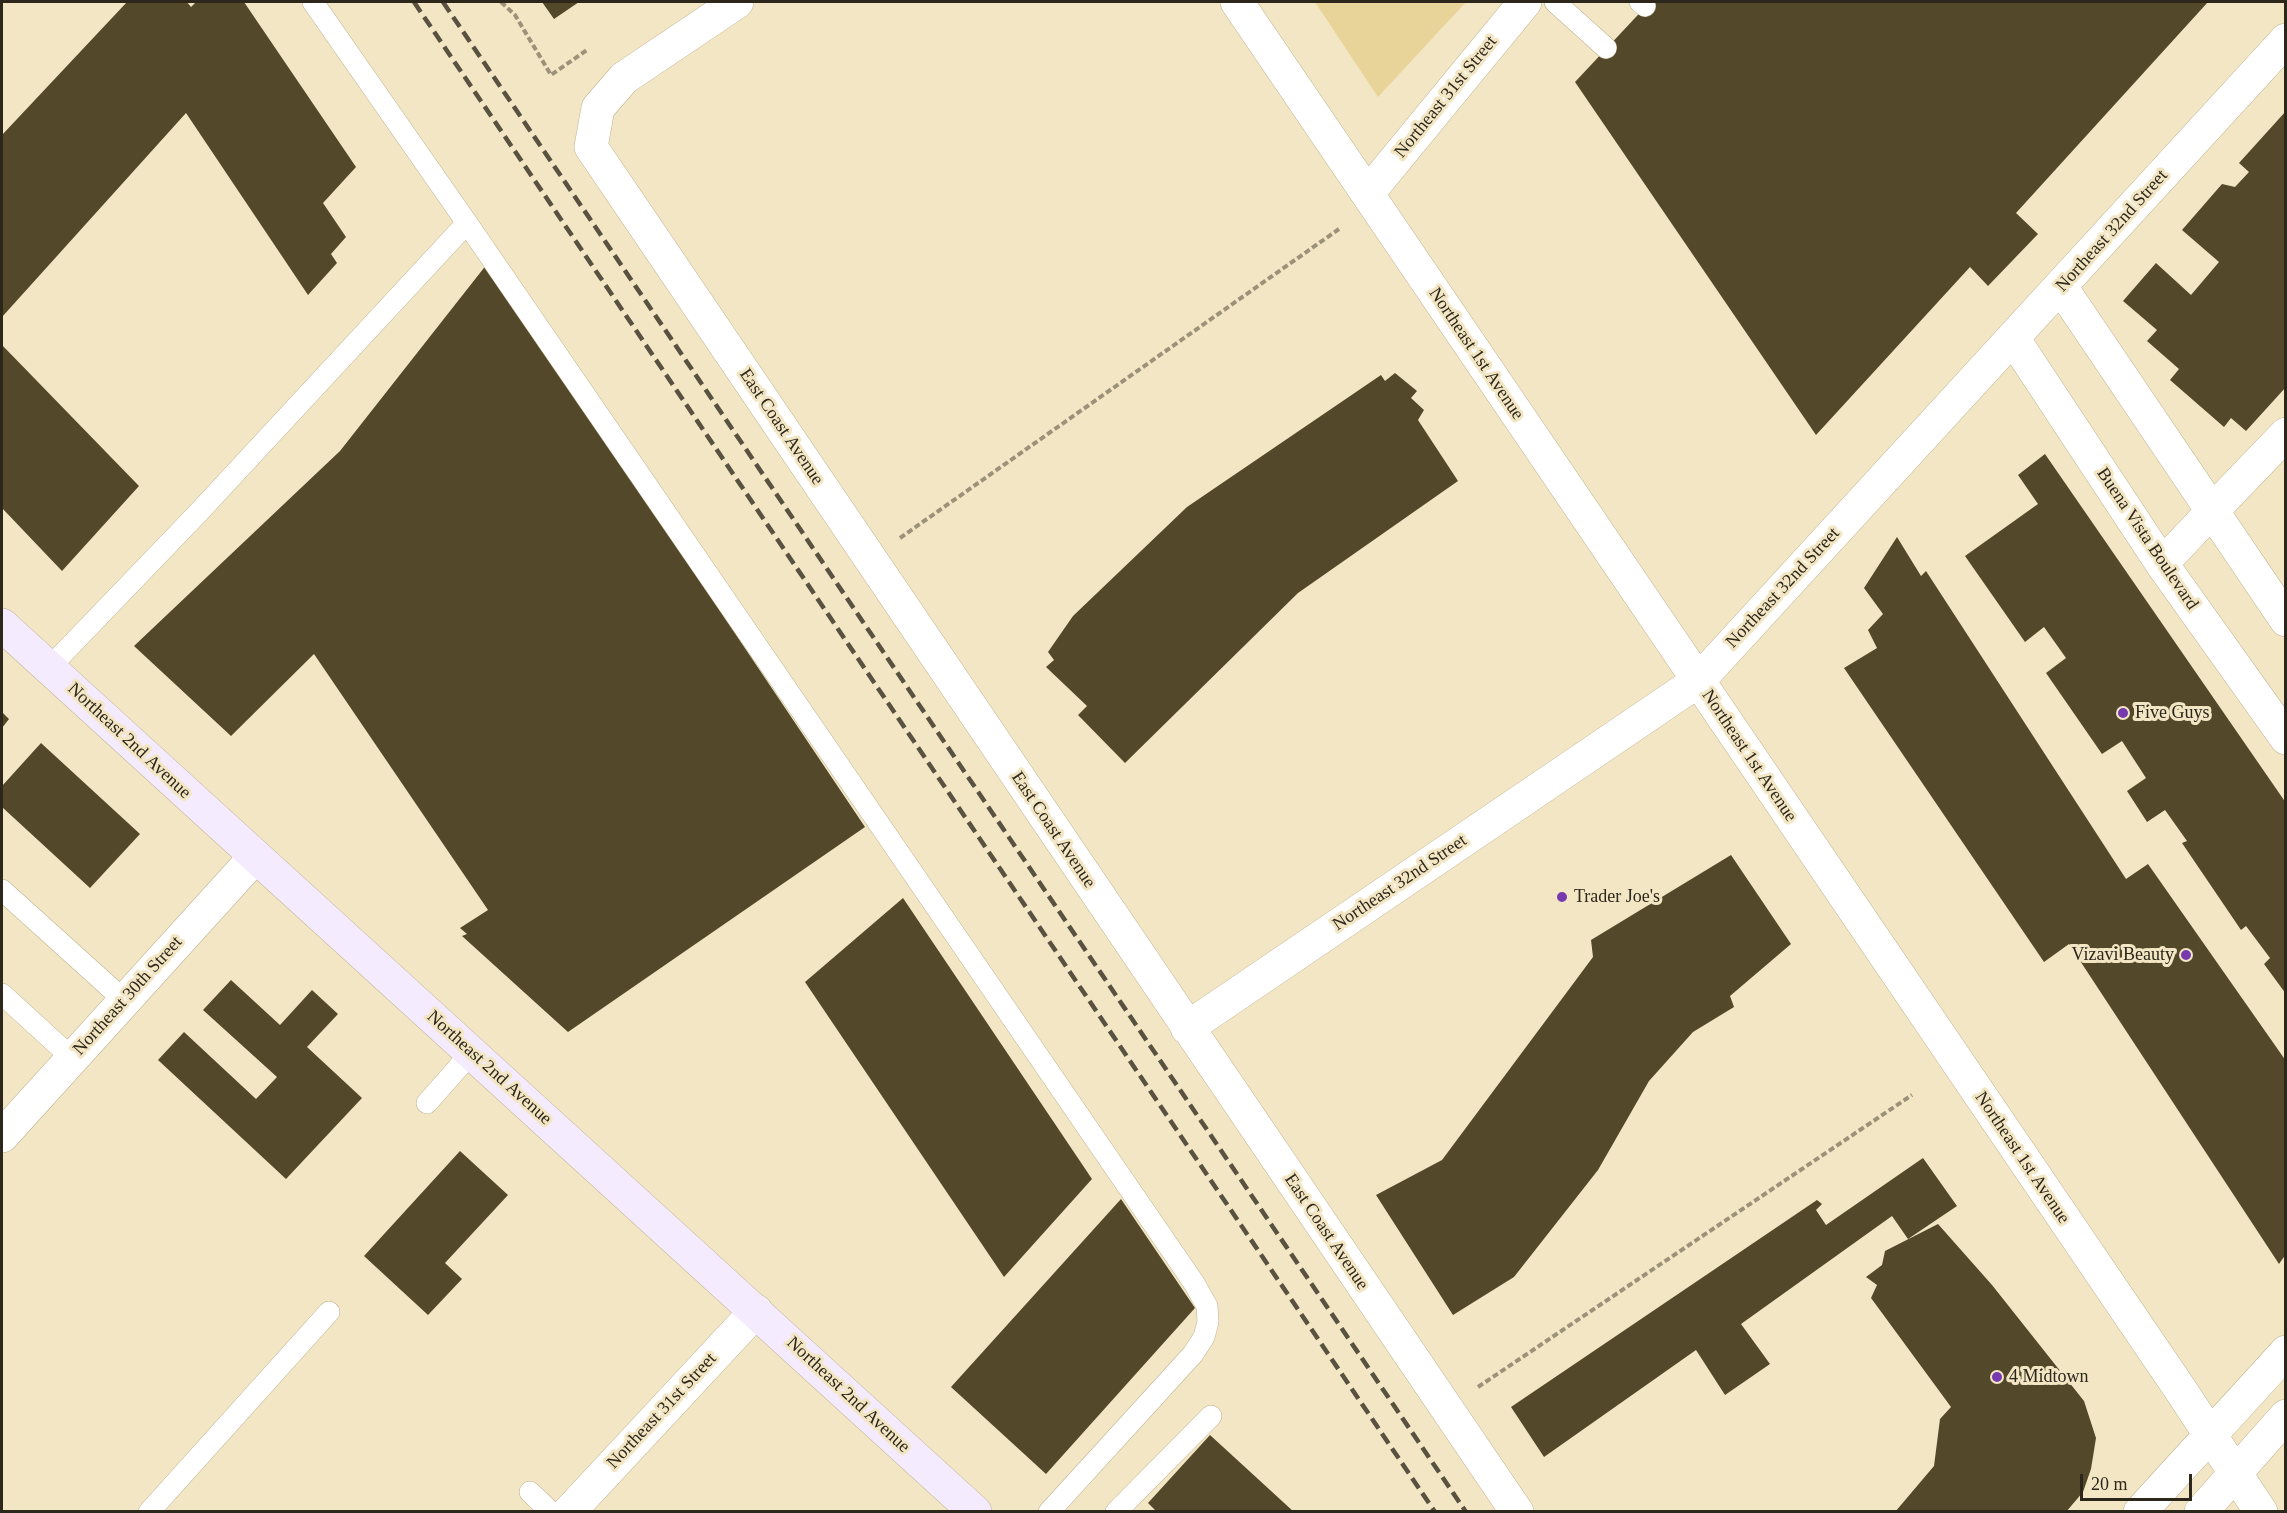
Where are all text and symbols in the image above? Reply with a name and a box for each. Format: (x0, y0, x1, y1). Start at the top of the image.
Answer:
street label: Northeast 31st Street (1390, 32, 1502, 162)
street label: Northeast 32nd Street (2051, 165, 2173, 297)
street label: Northeast 1st Avenue (1424, 284, 1528, 424)
street label: East Coast Avenue (734, 365, 828, 489)
street label: Buena Vista Boulevard (2091, 464, 2203, 614)
street label: Northeast 32nd Street (1722, 523, 1844, 653)
street label: Northeast 2nd Avenue (63, 678, 195, 804)
street label: Northeast 1st Avenue (1697, 686, 1801, 826)
place label: Five Guys (2135, 702, 2210, 724)
marker: Five Guys (2116, 706, 2130, 720)
street label: East Coast Avenue (1006, 768, 1100, 892)
street label: Northeast 32nd Street (1329, 830, 1471, 936)
place label: Trader Joe's (1574, 886, 1660, 908)
marker: Trader Joe's (1555, 890, 1569, 904)
street label: Northeast 30th Street (69, 932, 187, 1060)
place label: Vizavi Beauty (2072, 944, 2174, 966)
marker: Vizavi Beauty (2179, 948, 2193, 962)
street label: Northeast 2nd Avenue (422, 1006, 556, 1130)
street label: Northeast 1st Avenue (1970, 1088, 2074, 1228)
street label: East Coast Avenue (1279, 1170, 1373, 1294)
street label: Northeast 2nd Avenue (782, 1332, 914, 1458)
street label: Northeast 31st Street (603, 1348, 721, 1474)
place label: 4 Midtown (2009, 1366, 2089, 1388)
marker: 4 Midtown (1990, 1370, 2004, 1384)
scale bar (2083, 1462, 2196, 1500)
text: 20 m (2091, 1474, 2128, 1494)

